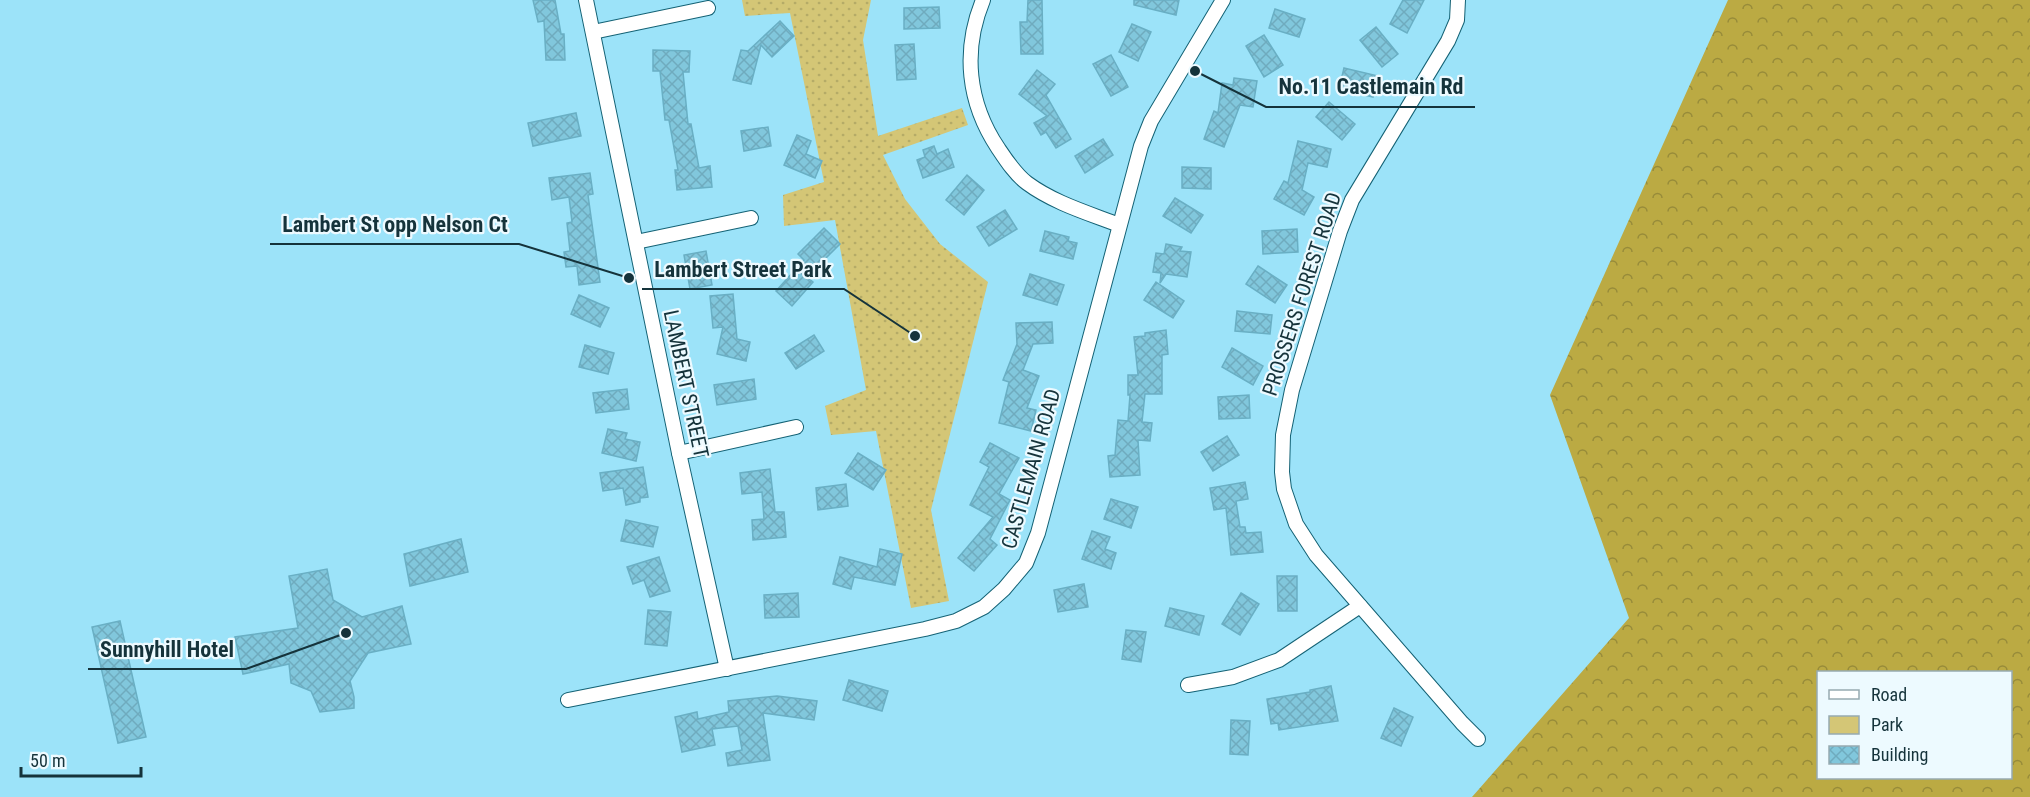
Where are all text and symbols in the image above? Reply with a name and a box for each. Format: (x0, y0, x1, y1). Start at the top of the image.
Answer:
callout: No.11 Castlemain Rd (1266, 67, 1475, 107)
text: No.11 Castlemain Rd (1278, 74, 1464, 99)
street label: PROSSERS FOREST ROAD (1258, 189, 1346, 399)
callout: Lambert St opp Nelson Ct (270, 204, 519, 244)
text: Lambert St opp Nelson Ct (282, 212, 508, 237)
callout: Lambert Street Park (642, 249, 844, 289)
text: Lambert Street Park (654, 257, 832, 282)
street label: LAMBERT STREET (659, 308, 713, 460)
street label: CASTLEMAIN ROAD (997, 386, 1065, 552)
callout: Sunnyhill Hotel (88, 629, 246, 669)
text: Sunnyhill Hotel (100, 637, 234, 662)
legend (1817, 671, 2012, 779)
text: Road (1871, 684, 1907, 705)
text: Park (1871, 714, 1903, 735)
scale bar (21, 740, 141, 778)
text: Building (1871, 744, 1928, 765)
text: 50 m (30, 750, 65, 771)

